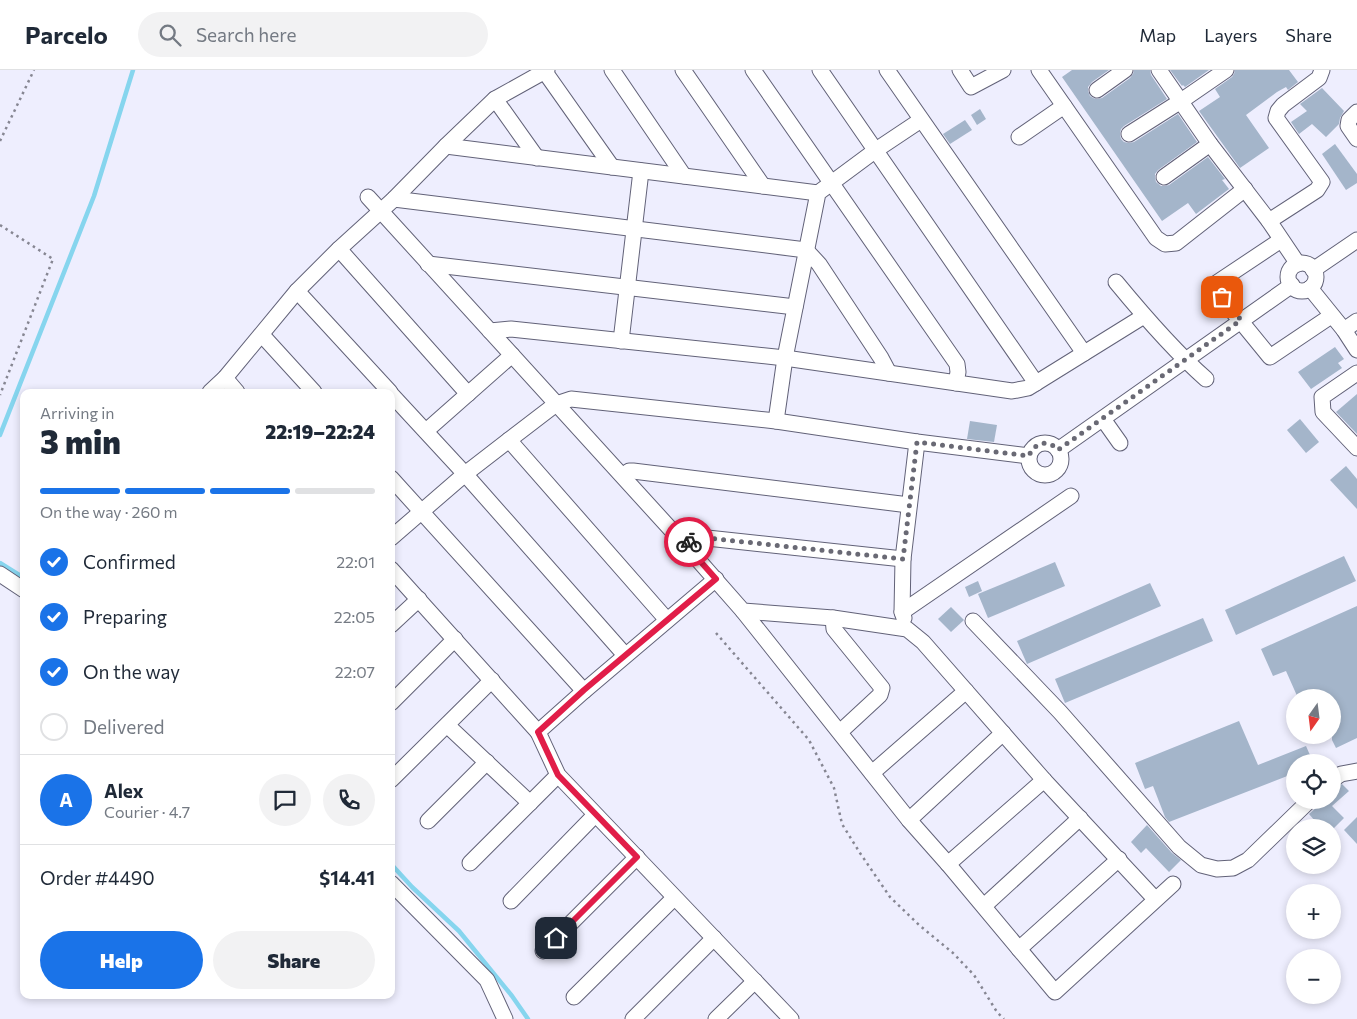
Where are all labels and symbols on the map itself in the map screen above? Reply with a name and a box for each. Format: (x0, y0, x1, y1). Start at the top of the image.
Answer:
pin (1201, 276, 1243, 318)
courier (664, 517, 714, 567)
north arrow (1286, 689, 1341, 744)
pin (535, 917, 577, 959)

